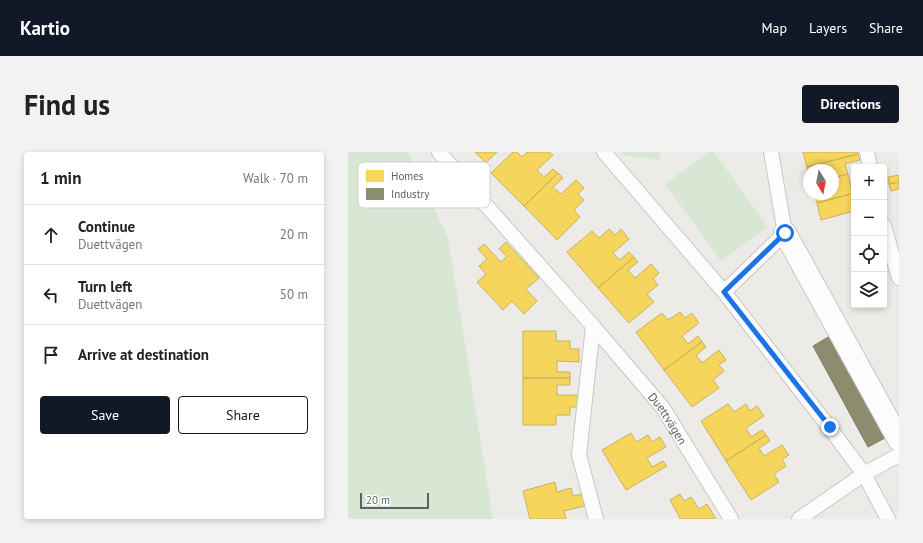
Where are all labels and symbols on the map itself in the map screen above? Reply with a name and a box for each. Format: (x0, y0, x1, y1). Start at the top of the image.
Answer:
legend (358, 162, 490, 208)
north arrow (803, 164, 839, 200)
text: Homes (391, 169, 424, 183)
text: Industry (391, 187, 430, 201)
route start (776, 224, 794, 242)
street label: Duettvägen (645, 389, 691, 447)
route end (821, 418, 839, 436)
scale bar (360, 491, 429, 510)

